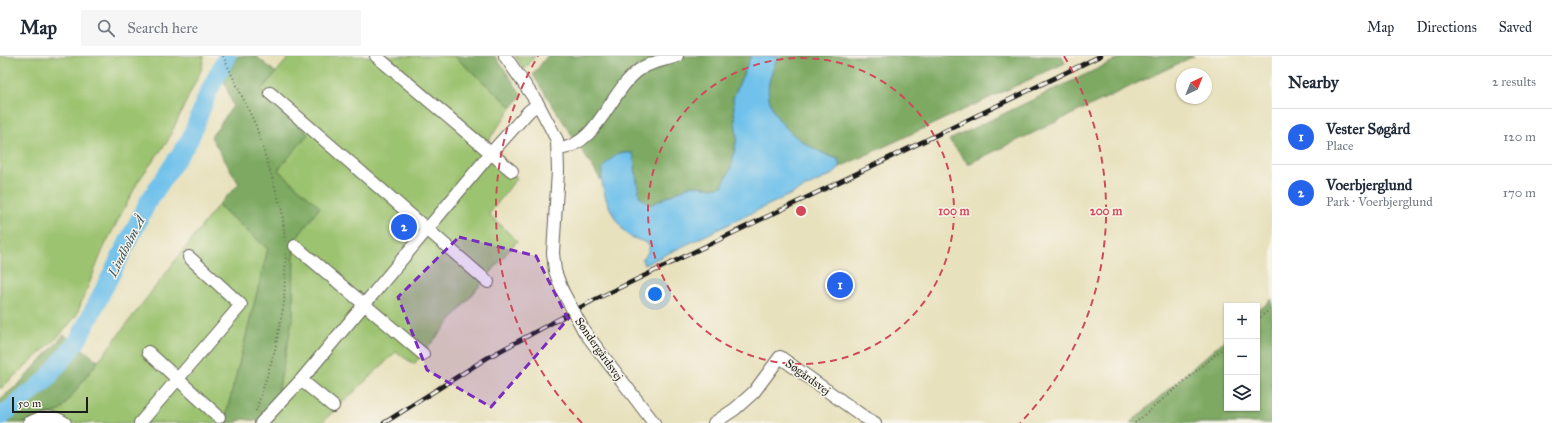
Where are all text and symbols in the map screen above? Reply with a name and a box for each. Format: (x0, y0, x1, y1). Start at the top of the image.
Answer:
search box (81, 10, 361, 46)
text: Map (20, 16, 57, 39)
icon: search (95, 17, 117, 39)
text: Search here (127, 19, 198, 37)
text: Map (1367, 19, 1394, 36)
text: Directions (1416, 19, 1477, 36)
text: Saved (1499, 19, 1532, 36)
north arrow (1176, 68, 1212, 104)
text: Nearby (1288, 72, 1339, 93)
text: 2 results (1492, 74, 1536, 90)
text: Vester Søgård (1326, 120, 1410, 138)
text: 1 (1298, 129, 1304, 145)
text: 120 m (1503, 129, 1536, 145)
text: Place (1326, 138, 1353, 154)
text: Voerbjerglund (1326, 176, 1412, 194)
text: 2 (1298, 185, 1304, 201)
text: 170 m (1503, 185, 1536, 201)
text: Park · Voerbjerglund (1326, 194, 1433, 210)
centre of rings (794, 204, 808, 218)
text: 100 m (938, 204, 971, 218)
text: 200 m (1090, 204, 1123, 218)
water label: Lindholm Å (103, 212, 149, 280)
pin: 2 (391, 212, 417, 242)
pin: 1 (827, 270, 853, 300)
your location (645, 284, 665, 304)
map controls (1224, 303, 1260, 411)
button: + (1224, 303, 1260, 339)
street label: Søndergårdsvej (571, 315, 626, 384)
button: − (1224, 339, 1260, 375)
street label: Søgårdsvej (782, 356, 833, 399)
button: layers (1224, 375, 1260, 411)
scale bar (12, 395, 88, 414)
text: 50 m (18, 397, 41, 410)

